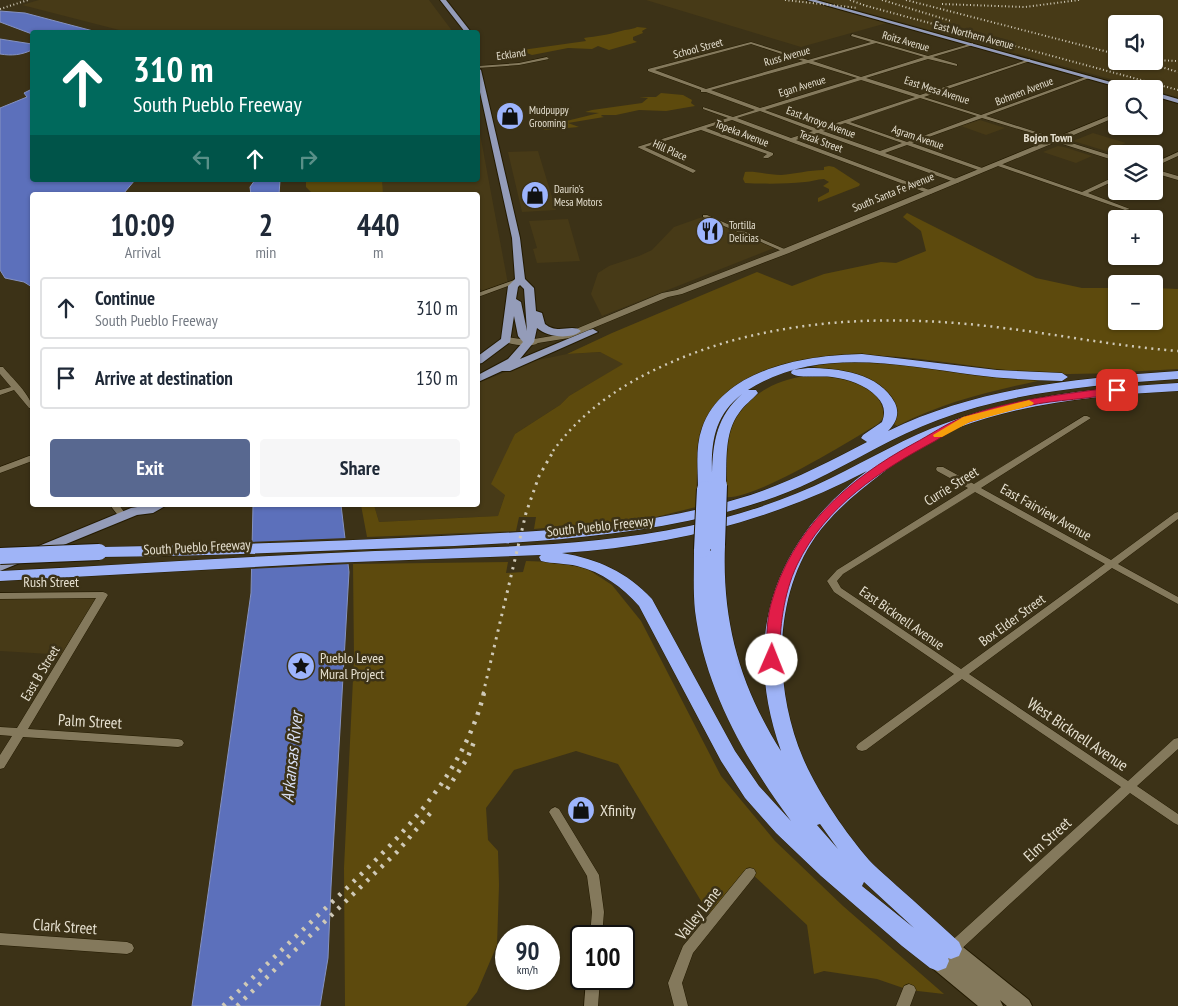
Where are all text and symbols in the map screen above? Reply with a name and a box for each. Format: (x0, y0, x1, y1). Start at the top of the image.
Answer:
map controls (1108, 15, 1163, 330)
button: sound (1108, 15, 1163, 70)
street label: East Northern Avenue (932, 18, 1016, 53)
street label: Roitz Avenue (881, 28, 932, 55)
street label: School Street (672, 35, 724, 61)
street label: Russ Avenue (762, 43, 812, 69)
street label: Eckland (495, 45, 527, 63)
text: 310 m (133, 46, 214, 92)
icon: ahead (50, 50, 115, 115)
street label: Egan Avenue (777, 72, 828, 100)
street label: East Mesa Avenue (903, 73, 972, 107)
street label: Bohmen Avenue (993, 73, 1055, 108)
button: search (1108, 80, 1163, 135)
text: South Pueblo Freeway (133, 90, 302, 118)
shop icon: Mudpuppy Grooming (495, 101, 525, 131)
place label: Mudpuppy Grooming (529, 103, 570, 130)
street label: East Arroyo Avenue (785, 103, 858, 141)
street label: Topeka Avenue (713, 116, 771, 150)
street label: Agram Avenue (890, 122, 946, 153)
street label: Tezak Street (797, 127, 845, 155)
district label: Bojon Town (1024, 130, 1072, 145)
street label: Hill Place (651, 136, 690, 164)
icon: left (188, 145, 216, 173)
icon: ahead (241, 145, 269, 173)
icon: right (294, 145, 322, 173)
button: layers (1108, 145, 1163, 200)
street label: South Santa Fe Avenue (850, 169, 936, 215)
shop icon: Daurio's Mesa Motors (520, 180, 550, 210)
place label: Daurio's Mesa Motors (554, 182, 602, 209)
text: 10:09 (110, 205, 175, 244)
text: 2 (259, 205, 273, 244)
text: 440 (357, 205, 400, 244)
button: + (1108, 210, 1163, 265)
restaurant icon: Tortilla Delicias (695, 216, 725, 246)
place label: Tortilla Delicias (729, 218, 759, 245)
text: Arrival (125, 242, 161, 262)
text: min (255, 242, 276, 262)
text: m (373, 242, 383, 262)
button: − (1108, 275, 1163, 330)
text: Continue (95, 286, 155, 310)
icon: ahead (52, 294, 80, 322)
text: 310 m (416, 296, 458, 320)
text: South Pueblo Freeway (95, 310, 218, 330)
icon: arrive (52, 364, 80, 392)
text: Arrive at destination (95, 366, 233, 390)
text: 130 m (416, 366, 458, 390)
pin (1096, 369, 1138, 411)
icon: arrive (1103, 376, 1131, 404)
button: Exit (50, 439, 250, 497)
button: Share (260, 439, 460, 497)
street label: Currie Street (920, 462, 982, 510)
street label: East Fairview Avenue (997, 480, 1095, 545)
street label: South Pueblo Freeway (546, 511, 655, 541)
street label: South Pueblo Freeway (143, 535, 252, 559)
street label: Rush Street (23, 573, 79, 591)
street label: East Bicknell Avenue (856, 582, 948, 654)
street label: Box Elder Street (975, 590, 1049, 650)
position arrow (745, 633, 797, 685)
street label: East B Street (16, 642, 64, 704)
place label: Pueblo Levee Mural Project (320, 649, 384, 683)
place icon: Pueblo Levee Mural Project (286, 651, 316, 681)
street label: West Bicknell Avenue (1024, 693, 1132, 775)
water label: Arkansas River (275, 708, 308, 803)
street label: Palm Street (58, 709, 123, 733)
shop icon: Xfinity (566, 795, 596, 825)
place label: Xfinity (600, 800, 636, 820)
street label: Elm Street (1019, 812, 1076, 866)
street label: Valley Lane (670, 882, 725, 945)
street label: Clark Street (32, 914, 98, 938)
speed limit sign: 100 (570, 925, 635, 990)
text: 90 (516, 935, 539, 967)
text: km/h (517, 962, 538, 977)

